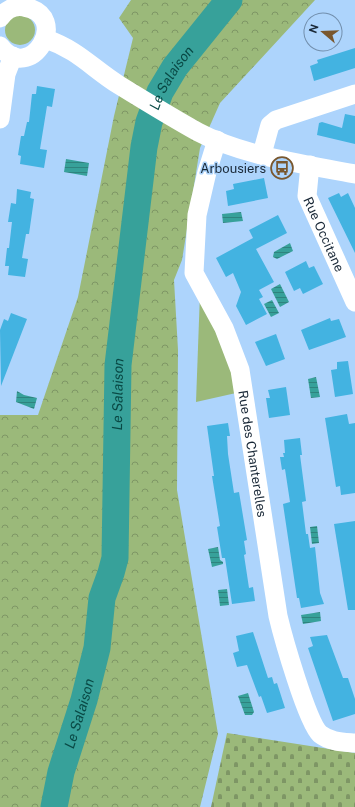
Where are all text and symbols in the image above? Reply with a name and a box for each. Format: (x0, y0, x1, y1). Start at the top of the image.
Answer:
north arrow (303, 12, 343, 52)
text: N (306, 23, 321, 35)
water label: Le Salaison (146, 43, 197, 112)
bus stop icon: Arbousiers (269, 155, 295, 181)
place label: Arbousiers (200, 161, 266, 176)
street label: Rue Occitane (301, 194, 348, 274)
water label: Le Salaison (109, 357, 127, 431)
street label: Rue des Chanterelles (236, 389, 270, 518)
water label: Le Salaison (61, 677, 97, 750)

